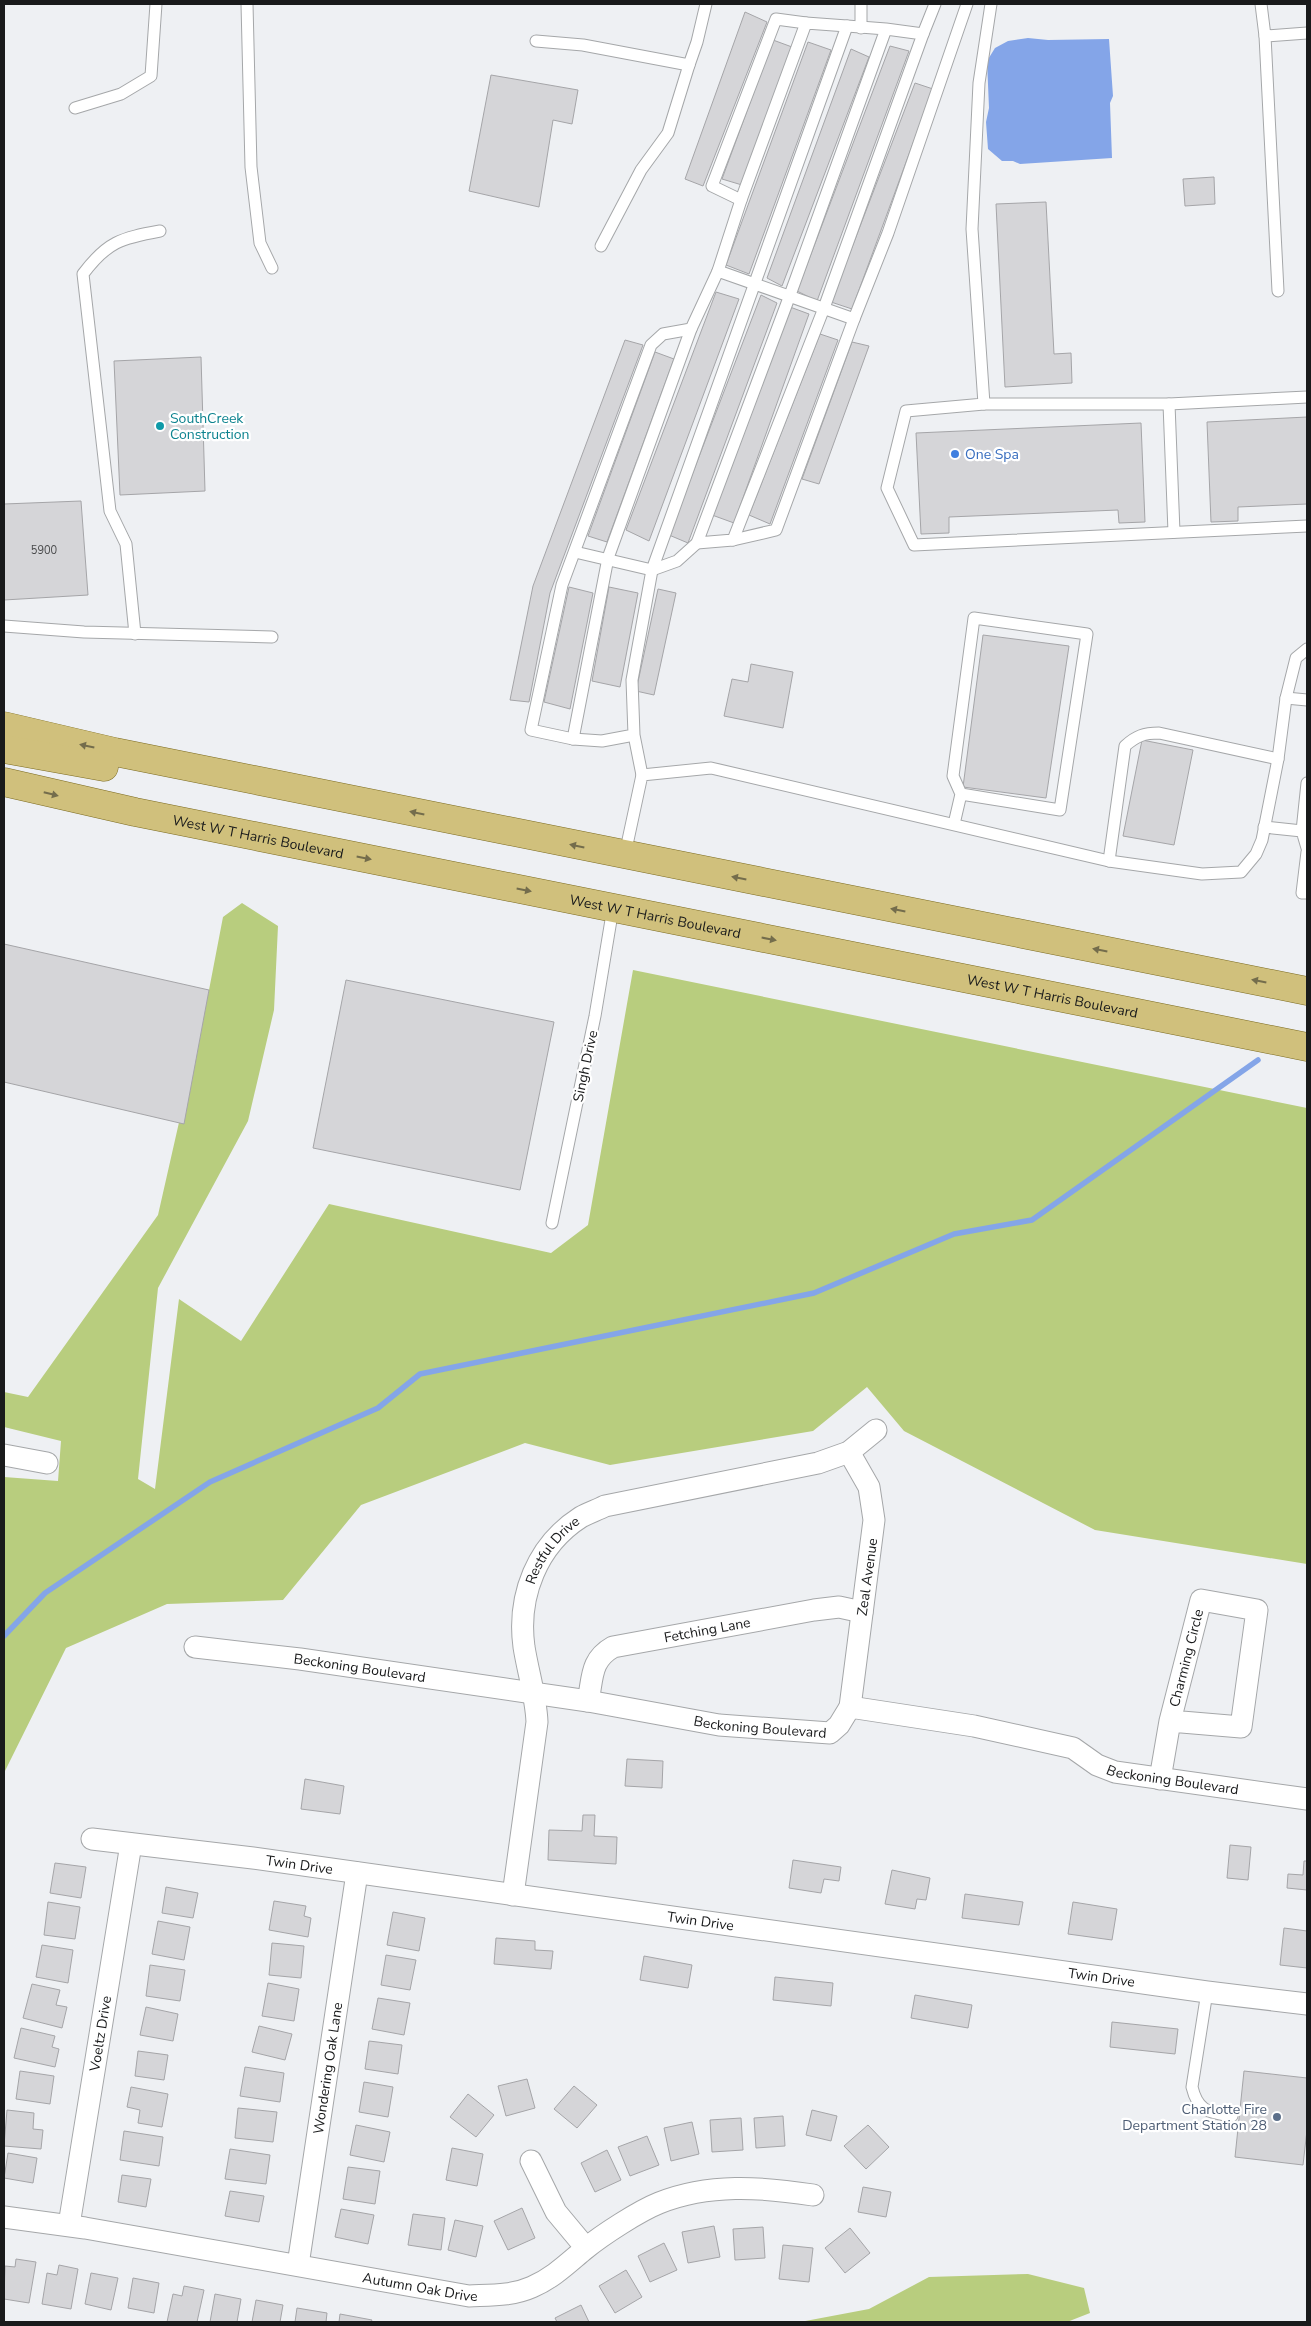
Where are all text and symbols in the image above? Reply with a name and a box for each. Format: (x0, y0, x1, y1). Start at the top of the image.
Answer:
place label: SouthCreek Construction (170, 409, 249, 444)
marker: SouthCreek Construction (154, 420, 166, 432)
place label: One Spa (965, 445, 1019, 464)
marker: One Spa (949, 448, 961, 460)
house number: 5900 (31, 543, 58, 558)
one-way arrow (79, 742, 94, 750)
one-way arrow (44, 790, 59, 798)
one-way arrow (409, 809, 425, 817)
street label: West W T Harris Boulevard (171, 811, 345, 864)
one-way arrow (569, 842, 584, 850)
one-way arrow (357, 854, 373, 862)
one-way arrow (731, 874, 747, 882)
one-way arrow (516, 886, 532, 894)
street label: West W T Harris Boulevard (568, 890, 742, 943)
one-way arrow (890, 905, 906, 913)
one-way arrow (761, 935, 777, 943)
one-way arrow (1092, 945, 1108, 953)
street label: West W T Harris Boulevard (965, 970, 1140, 1023)
one-way arrow (1251, 977, 1267, 985)
street label: Singh Drive (569, 1029, 602, 1104)
street label: Restful Drive (521, 1512, 584, 1587)
street label: Zeal Avenue (853, 1537, 882, 1617)
street label: Charming Circle (1165, 1607, 1208, 1709)
street label: Fetching Lane (662, 1613, 752, 1647)
street label: Beckoning Boulevard (293, 1649, 427, 1687)
street label: Beckoning Boulevard (692, 1712, 827, 1743)
street label: Beckoning Boulevard (1103, 1761, 1240, 1799)
street label: Twin Drive (265, 1851, 334, 1879)
street label: Twin Drive (666, 1907, 735, 1935)
street label: Twin Drive (1067, 1964, 1136, 1992)
street label: Voeltz Drive (85, 1994, 116, 2074)
street label: Wondering Oak Lane (309, 2001, 347, 2136)
place label: Charlotte Fire Department Station 28 (1122, 2100, 1267, 2135)
marker: Charlotte Fire Department Station 28 (1271, 2111, 1283, 2123)
street label: Autumn Oak Drive (361, 2268, 478, 2306)

